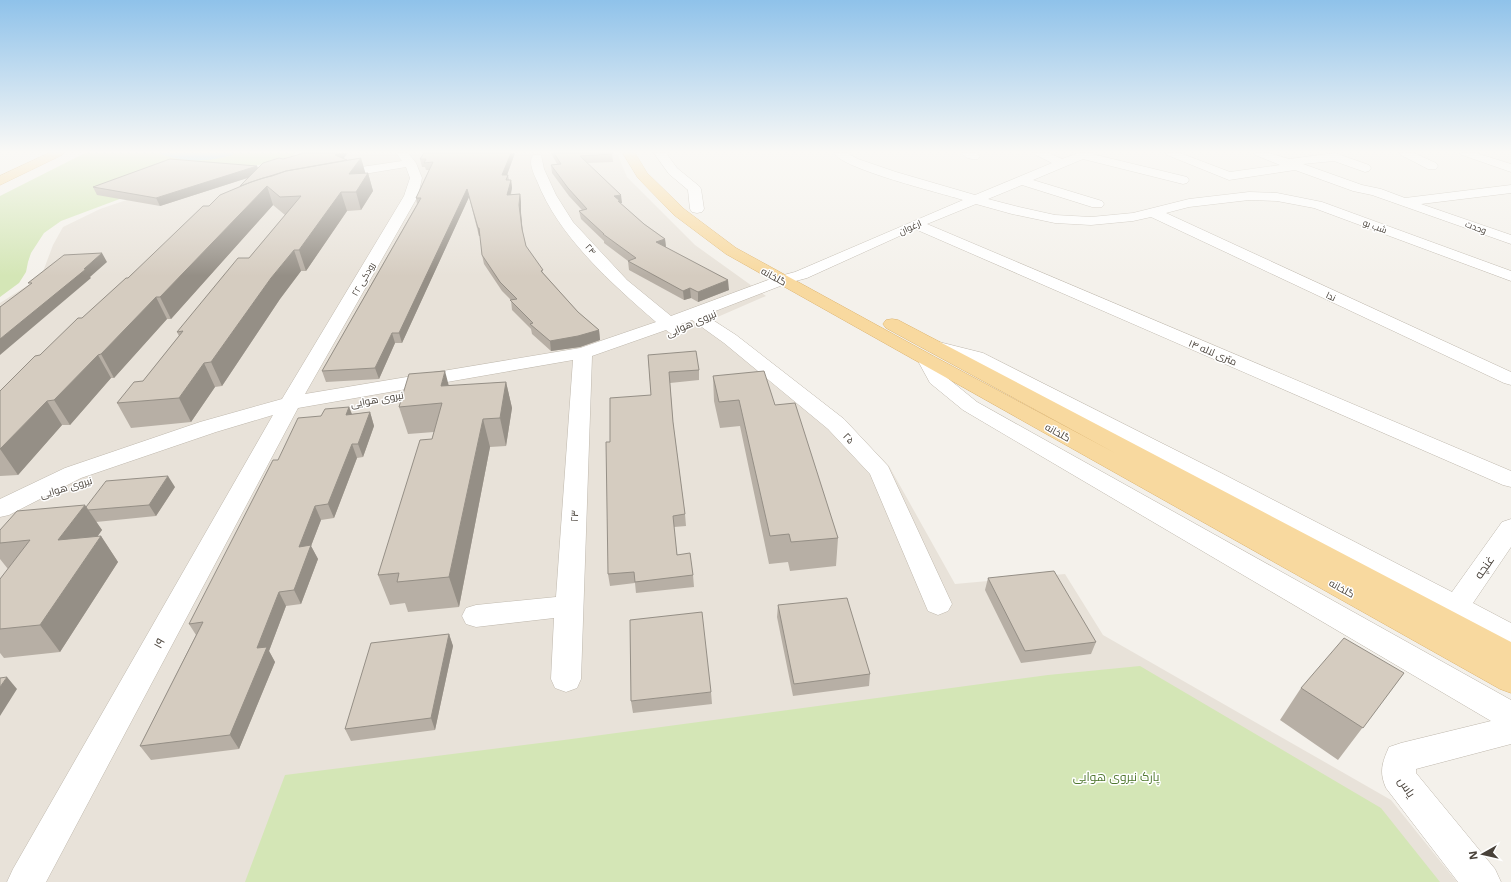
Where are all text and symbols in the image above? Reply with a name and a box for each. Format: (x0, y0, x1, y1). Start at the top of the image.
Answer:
street label: ارغوان (897, 216, 923, 238)
street label: شب بو (1361, 216, 1389, 236)
street label: وحدت (1464, 217, 1489, 237)
street label: ۲۴ (583, 241, 599, 257)
street label: رودکی ۲۲ (348, 260, 378, 298)
street label: گلخانه (759, 263, 789, 289)
street label: ندا (1324, 288, 1338, 304)
street label: نیروی هوایی (664, 306, 718, 340)
street label: ۱۴ متری لاله (1187, 336, 1239, 368)
street label: نیروی هوایی (349, 387, 405, 411)
street label: گلخانه (1043, 419, 1073, 445)
street label: ۲۵ (840, 429, 858, 447)
street label: نیروی هوایی (38, 473, 94, 501)
street label: ۲۳ (567, 509, 581, 522)
street label: غنچه (1470, 552, 1499, 583)
street label: گلخانه (1327, 575, 1357, 601)
street label: ۱۹ (149, 635, 169, 651)
park label: پارک نیروی هوایی (1073, 768, 1160, 786)
street label: یاس (1394, 773, 1420, 801)
north arrow (1463, 834, 1503, 874)
text: N (1465, 850, 1481, 861)

